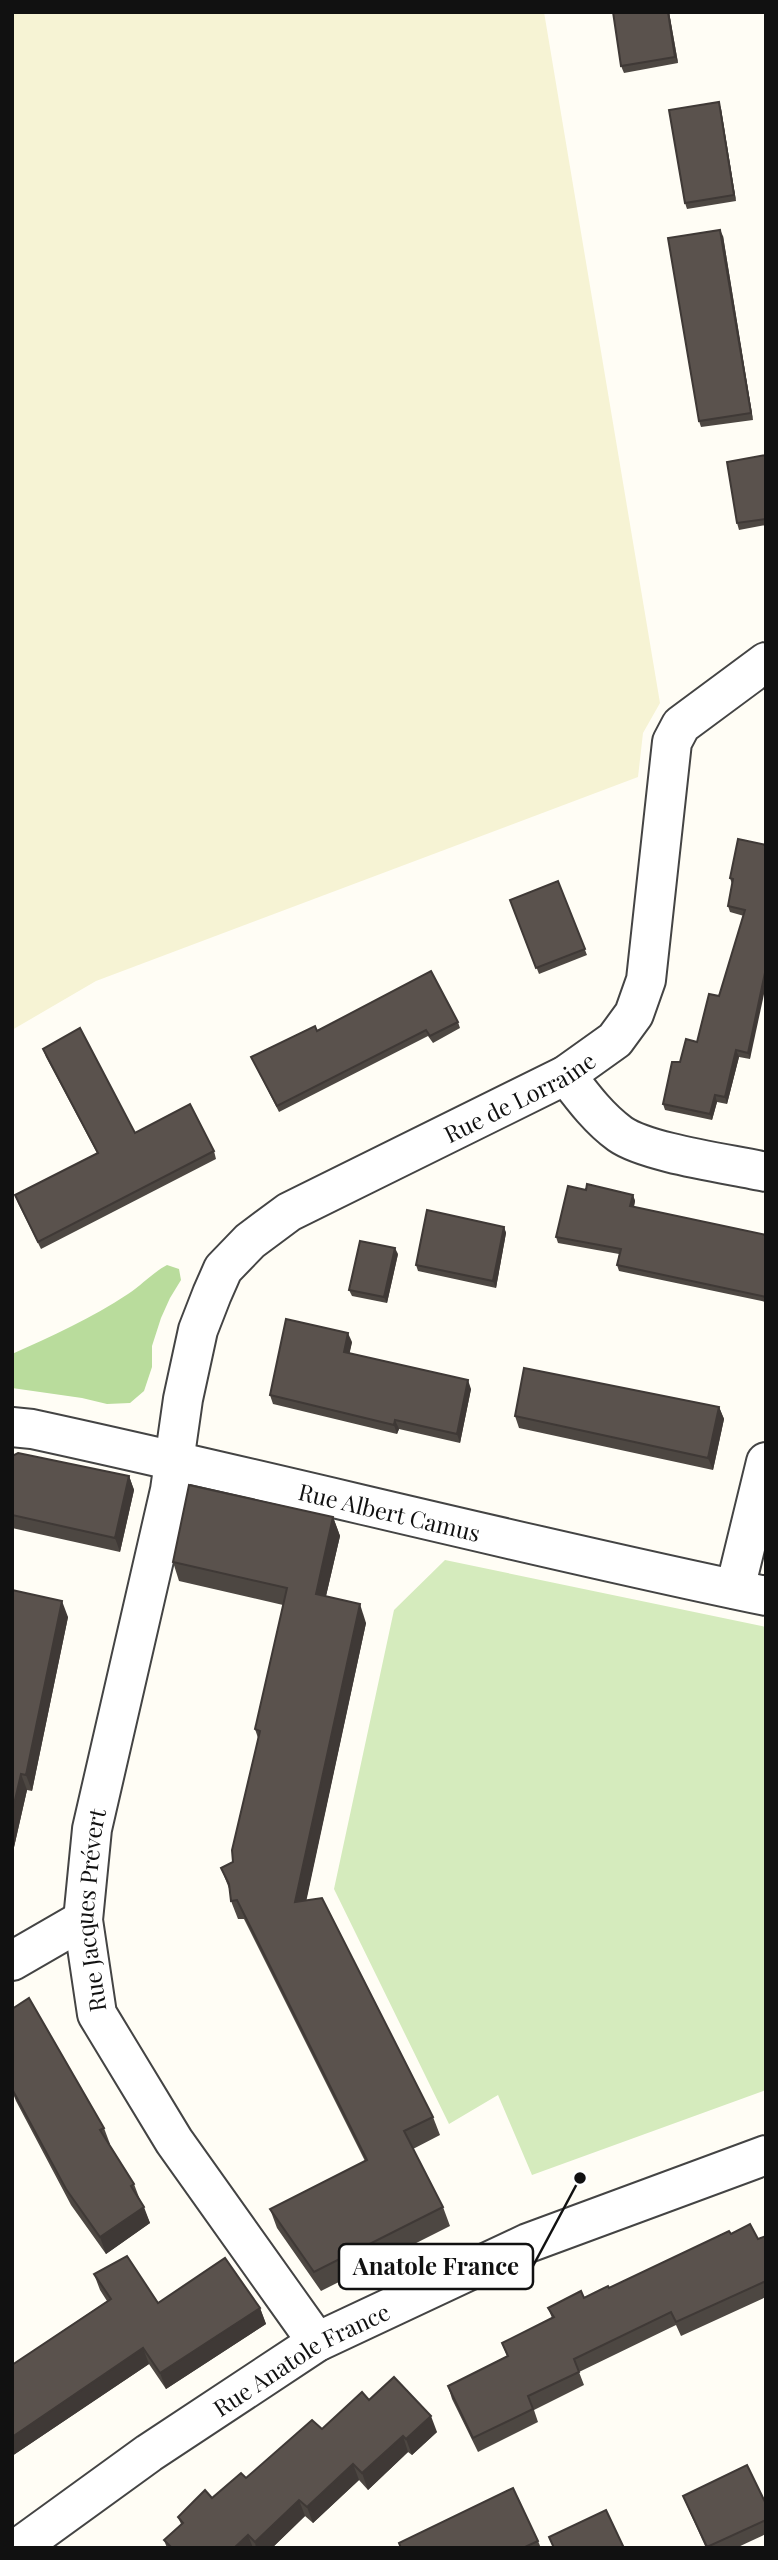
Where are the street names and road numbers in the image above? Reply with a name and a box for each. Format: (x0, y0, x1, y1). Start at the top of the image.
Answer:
street label: Rue de Lorraine (438, 1044, 601, 1149)
street label: Rue Albert Camus (296, 1475, 483, 1547)
street label: Rue Jacques Prévert (67, 1804, 112, 2014)
street label: Rue Anatole France (206, 2295, 394, 2422)

